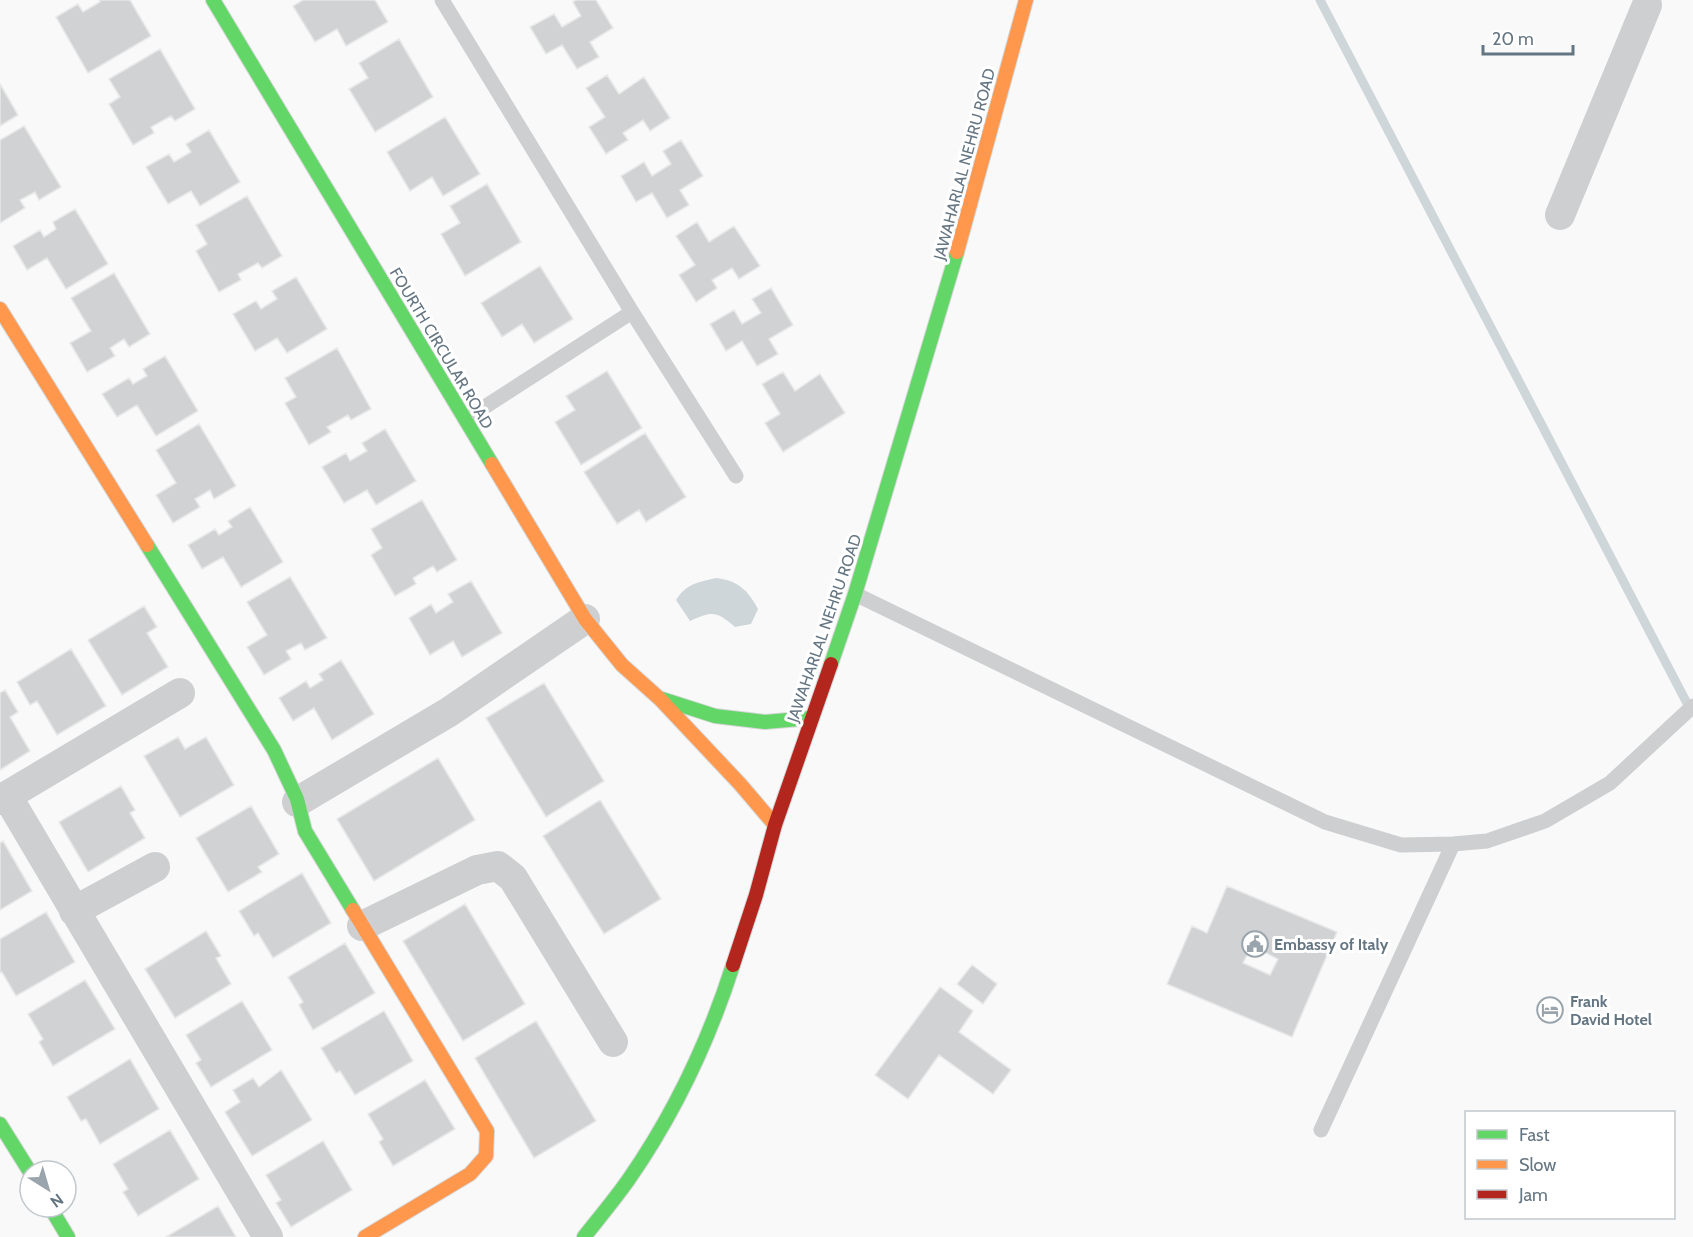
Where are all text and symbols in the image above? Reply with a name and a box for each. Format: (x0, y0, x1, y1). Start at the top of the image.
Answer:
scale bar (1483, 18, 1573, 56)
text: 20 m (1492, 28, 1534, 50)
street label: JAWAHARLAL NEHRU ROAD (929, 66, 999, 263)
street label: FOURTH CIRCULAR ROAD (386, 264, 497, 432)
street label: JAWAHARLAL NEHRU ROAD (783, 532, 866, 726)
public building icon: Embassy of Italy (1240, 929, 1270, 959)
place label: Embassy of Italy (1274, 935, 1389, 954)
place label: Frank David Hotel (1570, 992, 1652, 1029)
hotel icon: Frank David Hotel (1535, 995, 1565, 1025)
legend (1465, 1111, 1675, 1219)
text: Fast (1519, 1124, 1550, 1146)
text: Slow (1519, 1154, 1556, 1176)
north arrow (18, 1159, 78, 1219)
text: Jam (1518, 1184, 1548, 1206)
text: N (46, 1190, 67, 1212)

